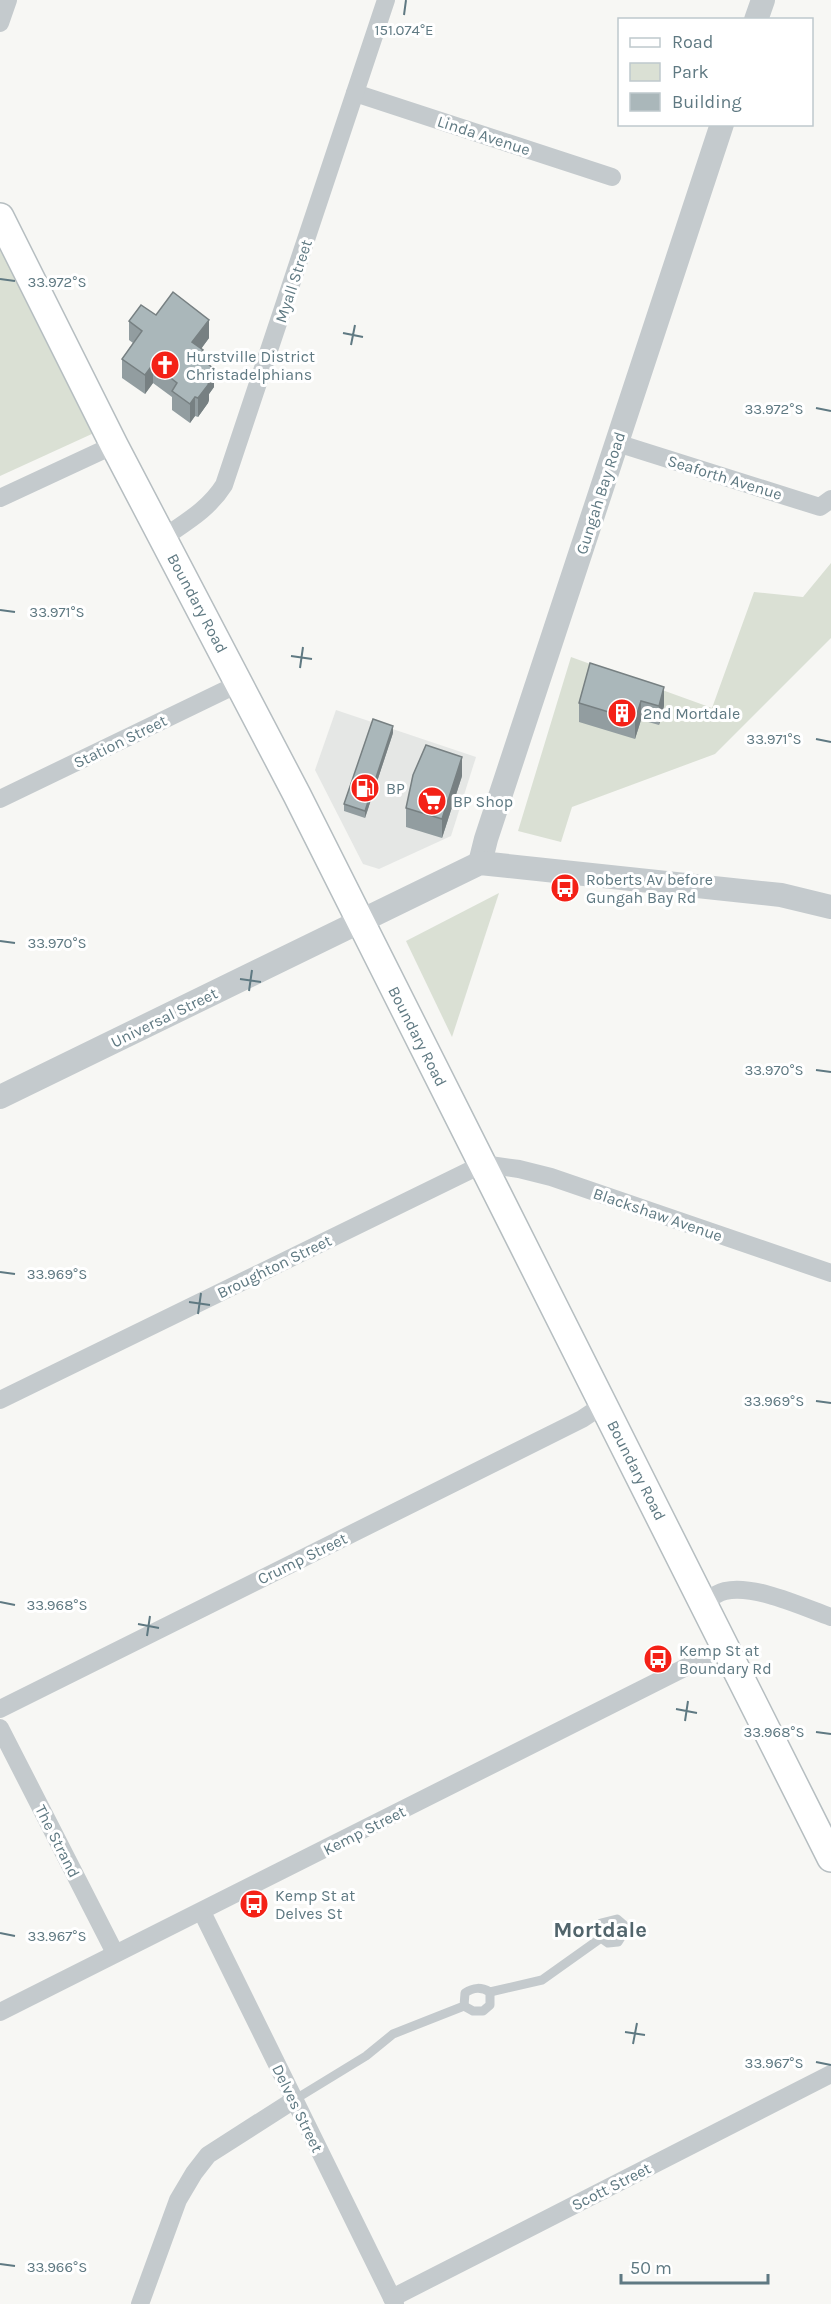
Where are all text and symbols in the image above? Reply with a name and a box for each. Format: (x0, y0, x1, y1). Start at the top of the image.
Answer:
legend (618, 18, 813, 126)
text: 151.074°E (375, 21, 433, 39)
text: Road (672, 31, 713, 53)
text: Park (672, 61, 709, 83)
text: Building (672, 91, 742, 113)
street label: Linda Avenue (435, 112, 533, 159)
street label: Myall Street (271, 237, 316, 325)
text: 33.972°S (27, 273, 87, 291)
place label: Hurstville District Christadelphians (186, 347, 315, 384)
church icon: Hurstville District Christadelphians (149, 349, 181, 381)
text: 33.972°S (744, 400, 804, 418)
street label: Gungah Bay Road (572, 429, 629, 557)
street label: Seaforth Avenue (665, 451, 784, 504)
street label: Boundary Road (163, 550, 232, 656)
text: 33.971°S (29, 603, 85, 621)
building icon: 2nd Mortdale (606, 697, 638, 729)
place label: 2nd Mortdale (643, 704, 740, 723)
street label: Station Street (70, 711, 170, 772)
text: 33.971°S (746, 730, 802, 748)
fuel station icon: BP (349, 772, 381, 804)
place label: BP (386, 779, 405, 798)
supermarket icon: BP Shop (416, 785, 448, 817)
place label: BP Shop (453, 792, 513, 811)
place label: Roberts Av before Gungah Bay Rd (586, 870, 713, 907)
bus stop icon: Roberts Av before Gungah Bay Rd (549, 872, 581, 904)
text: 33.970°S (27, 934, 87, 952)
street label: Universal Street (108, 983, 221, 1051)
street label: Boundary Road (384, 983, 451, 1090)
text: 33.970°S (744, 1061, 804, 1079)
street label: Blackshaw Avenue (591, 1183, 725, 1246)
street label: Broughton Street (214, 1231, 335, 1302)
text: 33.969°S (27, 1265, 87, 1283)
text: 33.969°S (744, 1392, 804, 1410)
street label: Boundary Road (603, 1417, 670, 1524)
street label: Crump Street (254, 1529, 350, 1588)
text: 33.968°S (26, 1596, 88, 1614)
place label: Kemp St at Boundary Rd (679, 1641, 772, 1678)
bus stop icon: Kemp St at Boundary Rd (642, 1643, 674, 1675)
text: 33.968°S (743, 1723, 805, 1741)
street label: The Strand (31, 1802, 84, 1881)
street label: Kemp Street (320, 1802, 409, 1859)
place label: Kemp St at Delves St (275, 1886, 355, 1923)
bus stop icon: Kemp St at Delves St (238, 1888, 270, 1920)
district label: Mortdale (553, 1917, 647, 1943)
text: 33.967°S (28, 1927, 86, 1945)
text: 33.967°S (745, 2054, 803, 2072)
street label: Delves Street (268, 2061, 327, 2155)
street label: Scott Street (568, 2158, 654, 2215)
scale bar (621, 2247, 768, 2285)
text: 50 m (630, 2257, 672, 2279)
text: 33.966°S (27, 2258, 87, 2276)

